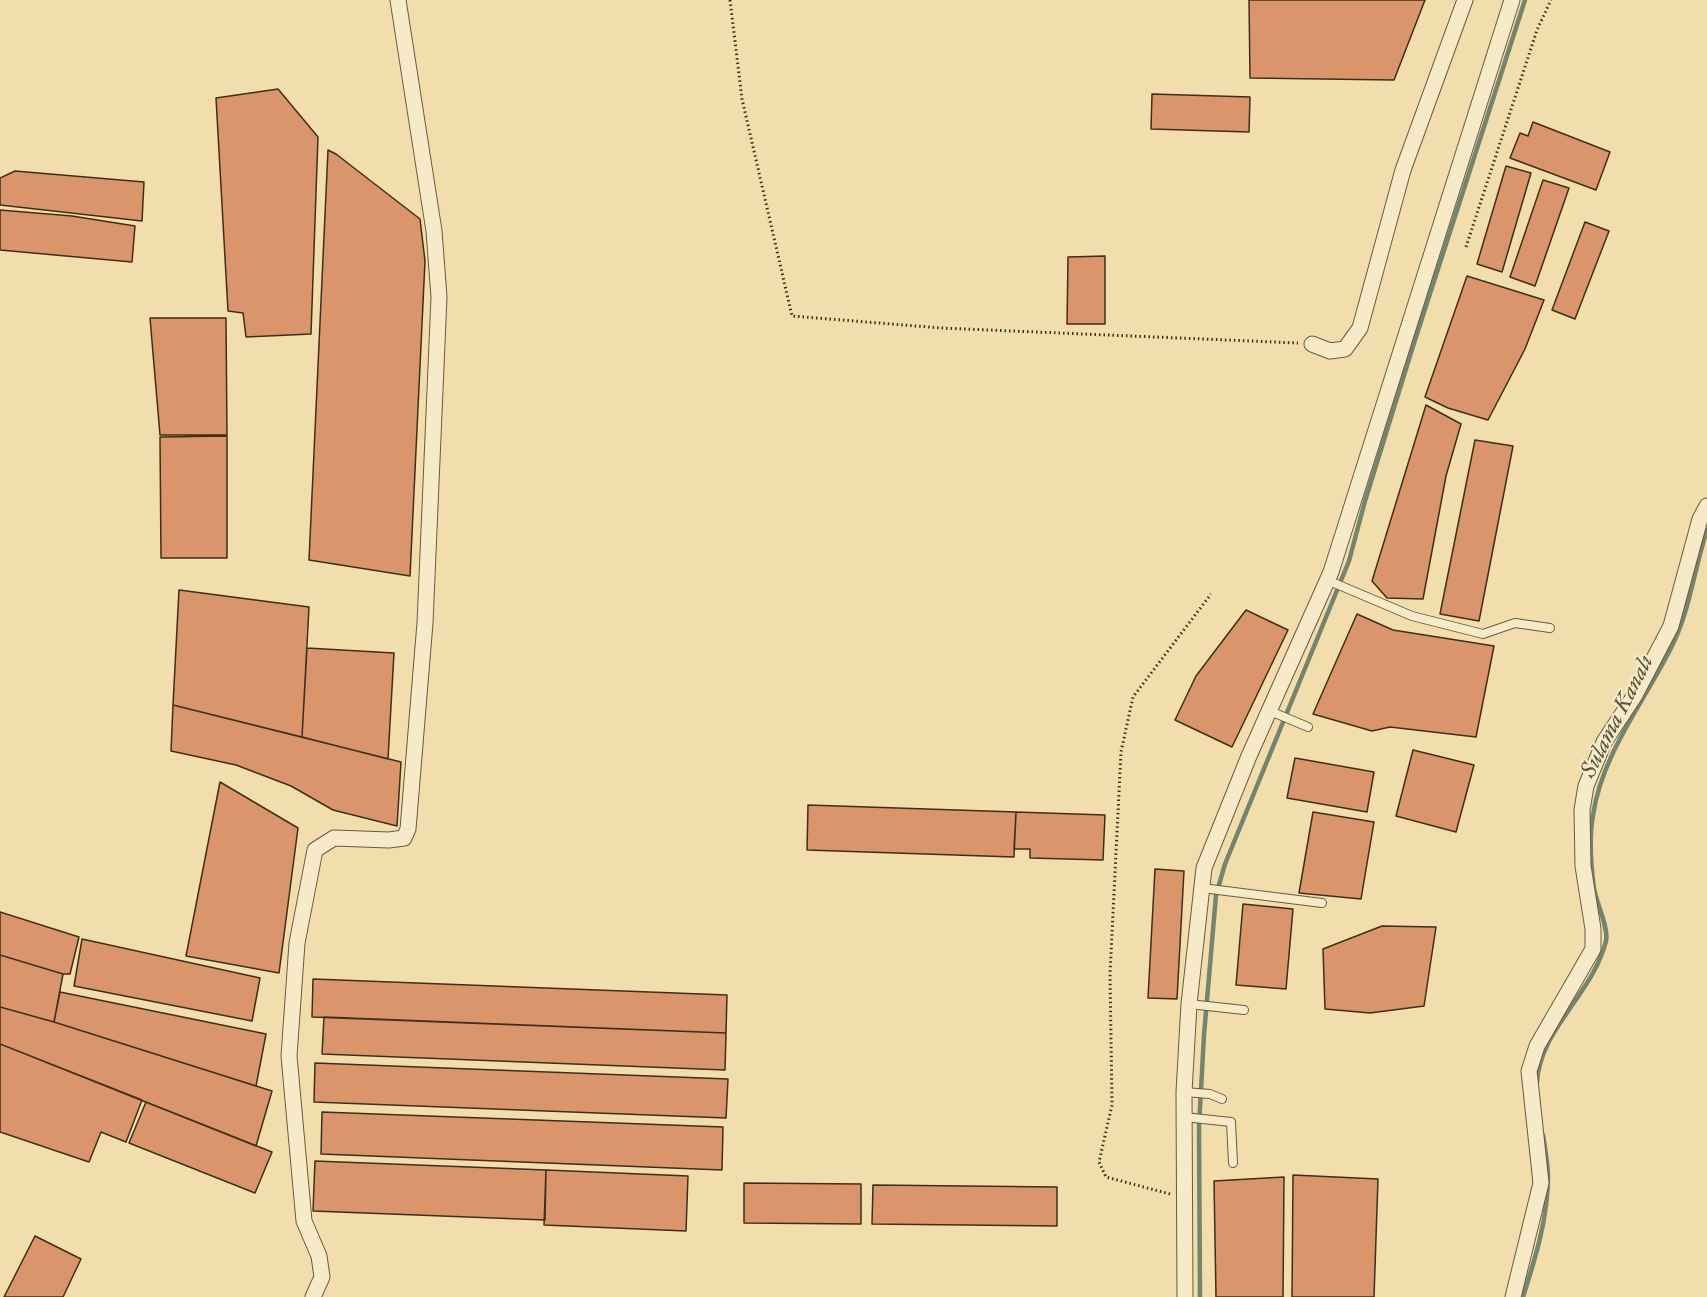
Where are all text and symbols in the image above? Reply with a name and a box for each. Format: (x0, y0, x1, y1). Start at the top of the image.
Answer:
water label: Sulama Kanalı (1576, 651, 1660, 783)

